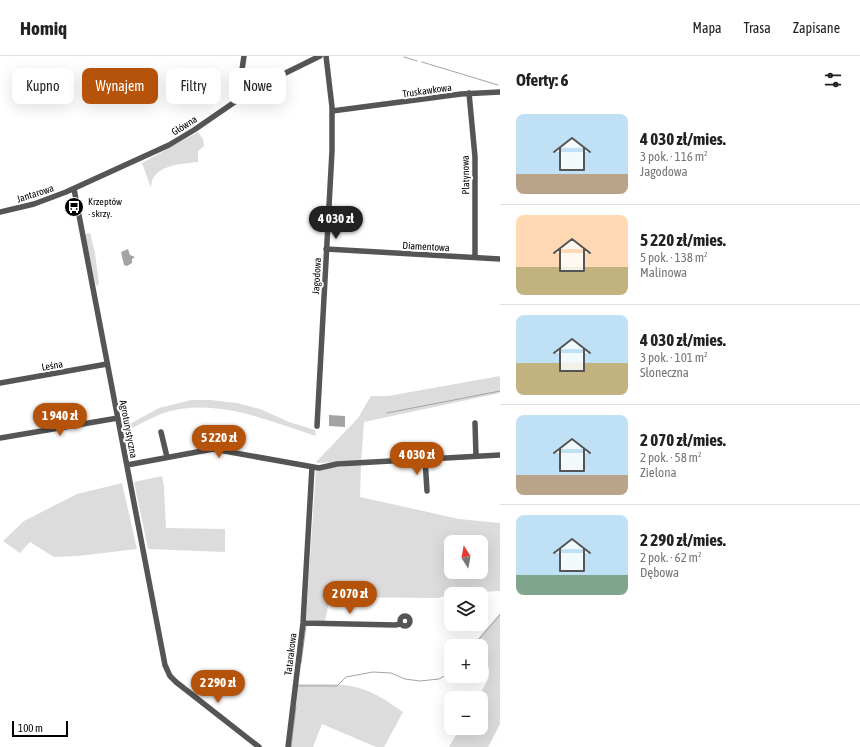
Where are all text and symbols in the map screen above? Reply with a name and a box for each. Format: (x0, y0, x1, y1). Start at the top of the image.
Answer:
text: Homiq (20, 17, 67, 39)
text: Mapa (693, 20, 722, 36)
text: Trasa (744, 20, 771, 36)
text: Zapisane (793, 20, 840, 36)
chip: Kupno (12, 68, 74, 104)
chip: Wynajem (82, 68, 158, 104)
chip: Filtry (166, 68, 221, 104)
chip: Nowe (229, 68, 286, 104)
icon: filters (822, 69, 844, 91)
text: Oferty: 6 (516, 70, 568, 90)
street label: Truskawkowa (402, 82, 453, 99)
street label: Główna (170, 113, 199, 137)
text: 4 030 zł/mies. (640, 129, 726, 149)
icon: home (548, 130, 596, 178)
text: 3 pok. · 116 m² (640, 149, 708, 164)
street label: Platynowa (460, 155, 471, 195)
text: Jagodowa (640, 164, 687, 179)
street label: Jantarowa (15, 182, 55, 205)
bus stop icon: Krzeptów - skrzy. (63, 196, 85, 218)
place label: Krzeptów - skrzy. (88, 196, 122, 219)
pin: 4 030 zł (295, 206, 377, 240)
text: 4 030 zł (318, 211, 354, 226)
text: 5 220 zł/mies. (640, 230, 726, 250)
icon: home (548, 231, 596, 279)
street label: Diamentowa (402, 240, 450, 253)
text: 5 pok. · 138 m² (640, 250, 708, 265)
street label: Jagodowa (310, 257, 323, 295)
text: Malinowa (640, 265, 687, 280)
text: 4 030 zł/mies. (640, 330, 726, 350)
icon: home (548, 331, 596, 379)
text: 3 pok. · 101 m² (640, 350, 708, 365)
street label: Leśna (41, 358, 64, 373)
text: Słoneczna (640, 365, 689, 380)
street label: Agroturystyczna (117, 399, 140, 459)
pin: 1 940 zł (19, 403, 101, 437)
text: 1 940 zł (42, 408, 78, 423)
pin: 5 220 zł (178, 425, 260, 459)
text: 5 220 zł (201, 430, 237, 445)
text: 2 070 zł/mies. (640, 430, 726, 450)
icon: home (548, 431, 596, 479)
pin: 4 030 zł (376, 442, 458, 476)
text: 4 030 zł (399, 447, 435, 462)
text: 2 pok. · 58 m² (640, 450, 702, 465)
text: Zielona (640, 465, 677, 480)
text: 2 290 zł/mies. (640, 530, 726, 550)
icon: home (548, 531, 596, 579)
north arrow (444, 535, 488, 579)
map controls (444, 535, 488, 735)
text: 2 pok. · 62 m² (640, 550, 702, 565)
text: Dębowa (640, 565, 679, 580)
pin: 2 070 zł (309, 581, 391, 615)
text: 2 070 zł (332, 586, 368, 601)
button: layers (444, 587, 488, 631)
street label: Tatarakowa (282, 632, 299, 676)
button: + (444, 639, 488, 683)
pin: 2 290 zł (177, 670, 259, 704)
text: 2 290 zł (200, 675, 236, 690)
button: − (444, 691, 488, 735)
scale bar (12, 719, 68, 738)
text: 100 m (18, 722, 43, 734)

